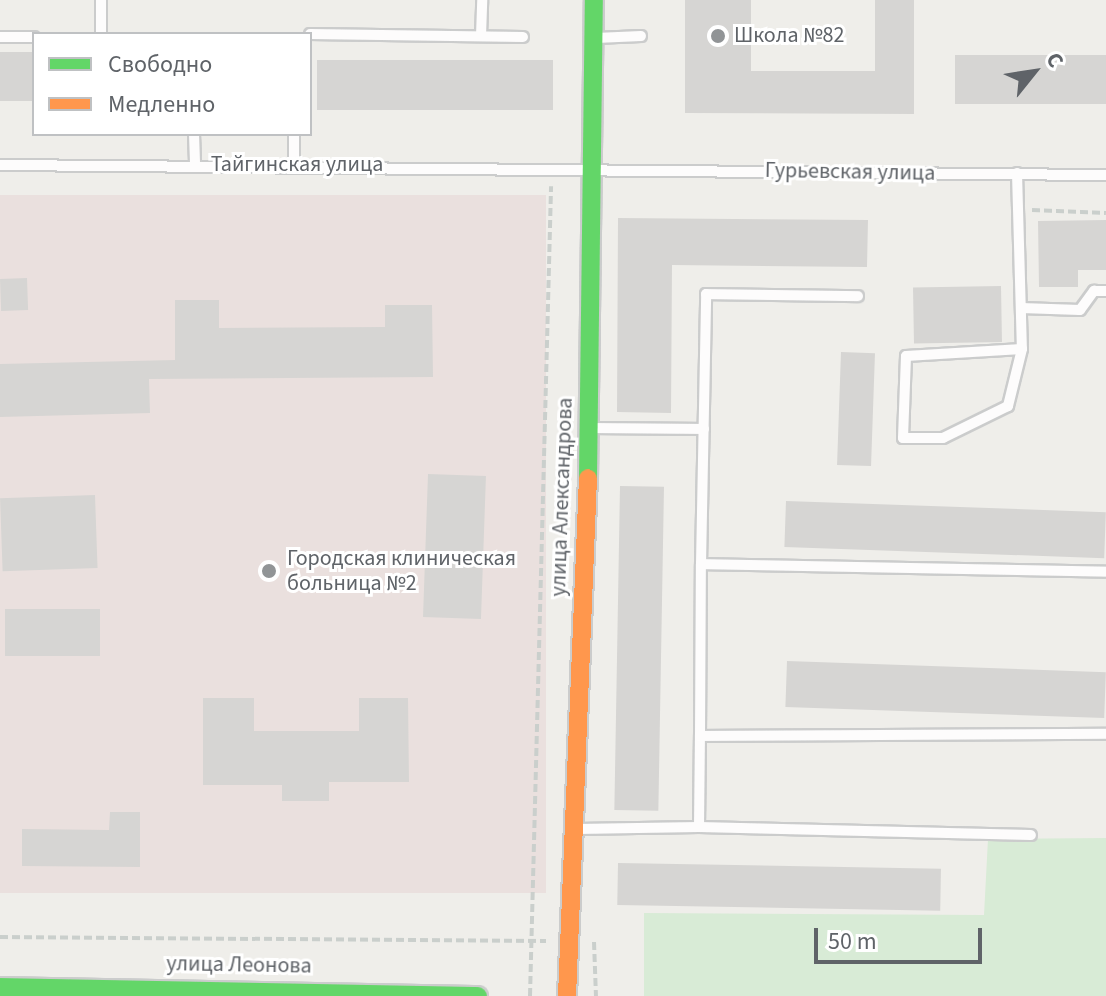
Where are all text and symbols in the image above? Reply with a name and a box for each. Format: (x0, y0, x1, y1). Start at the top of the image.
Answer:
place label: Школа №82 (734, 23, 844, 49)
marker: Школа №82 (709, 27, 727, 45)
legend (32, 32, 312, 136)
north arrow (994, 32, 1074, 112)
text: С (1038, 46, 1072, 74)
text: Свободно (108, 47, 212, 82)
text: Медленно (108, 87, 215, 122)
street label: Тайгинская улица (211, 152, 383, 178)
street label: Гурьевская улица (765, 157, 935, 187)
street label: улица Александрова (545, 397, 579, 597)
place label: Городская клиническая больница №2 (287, 545, 516, 596)
marker: Городская клиническая больница №2 (258, 560, 280, 582)
scale bar (818, 912, 986, 962)
text: 50 m (828, 924, 877, 959)
street label: улица Леонова (166, 951, 312, 979)

